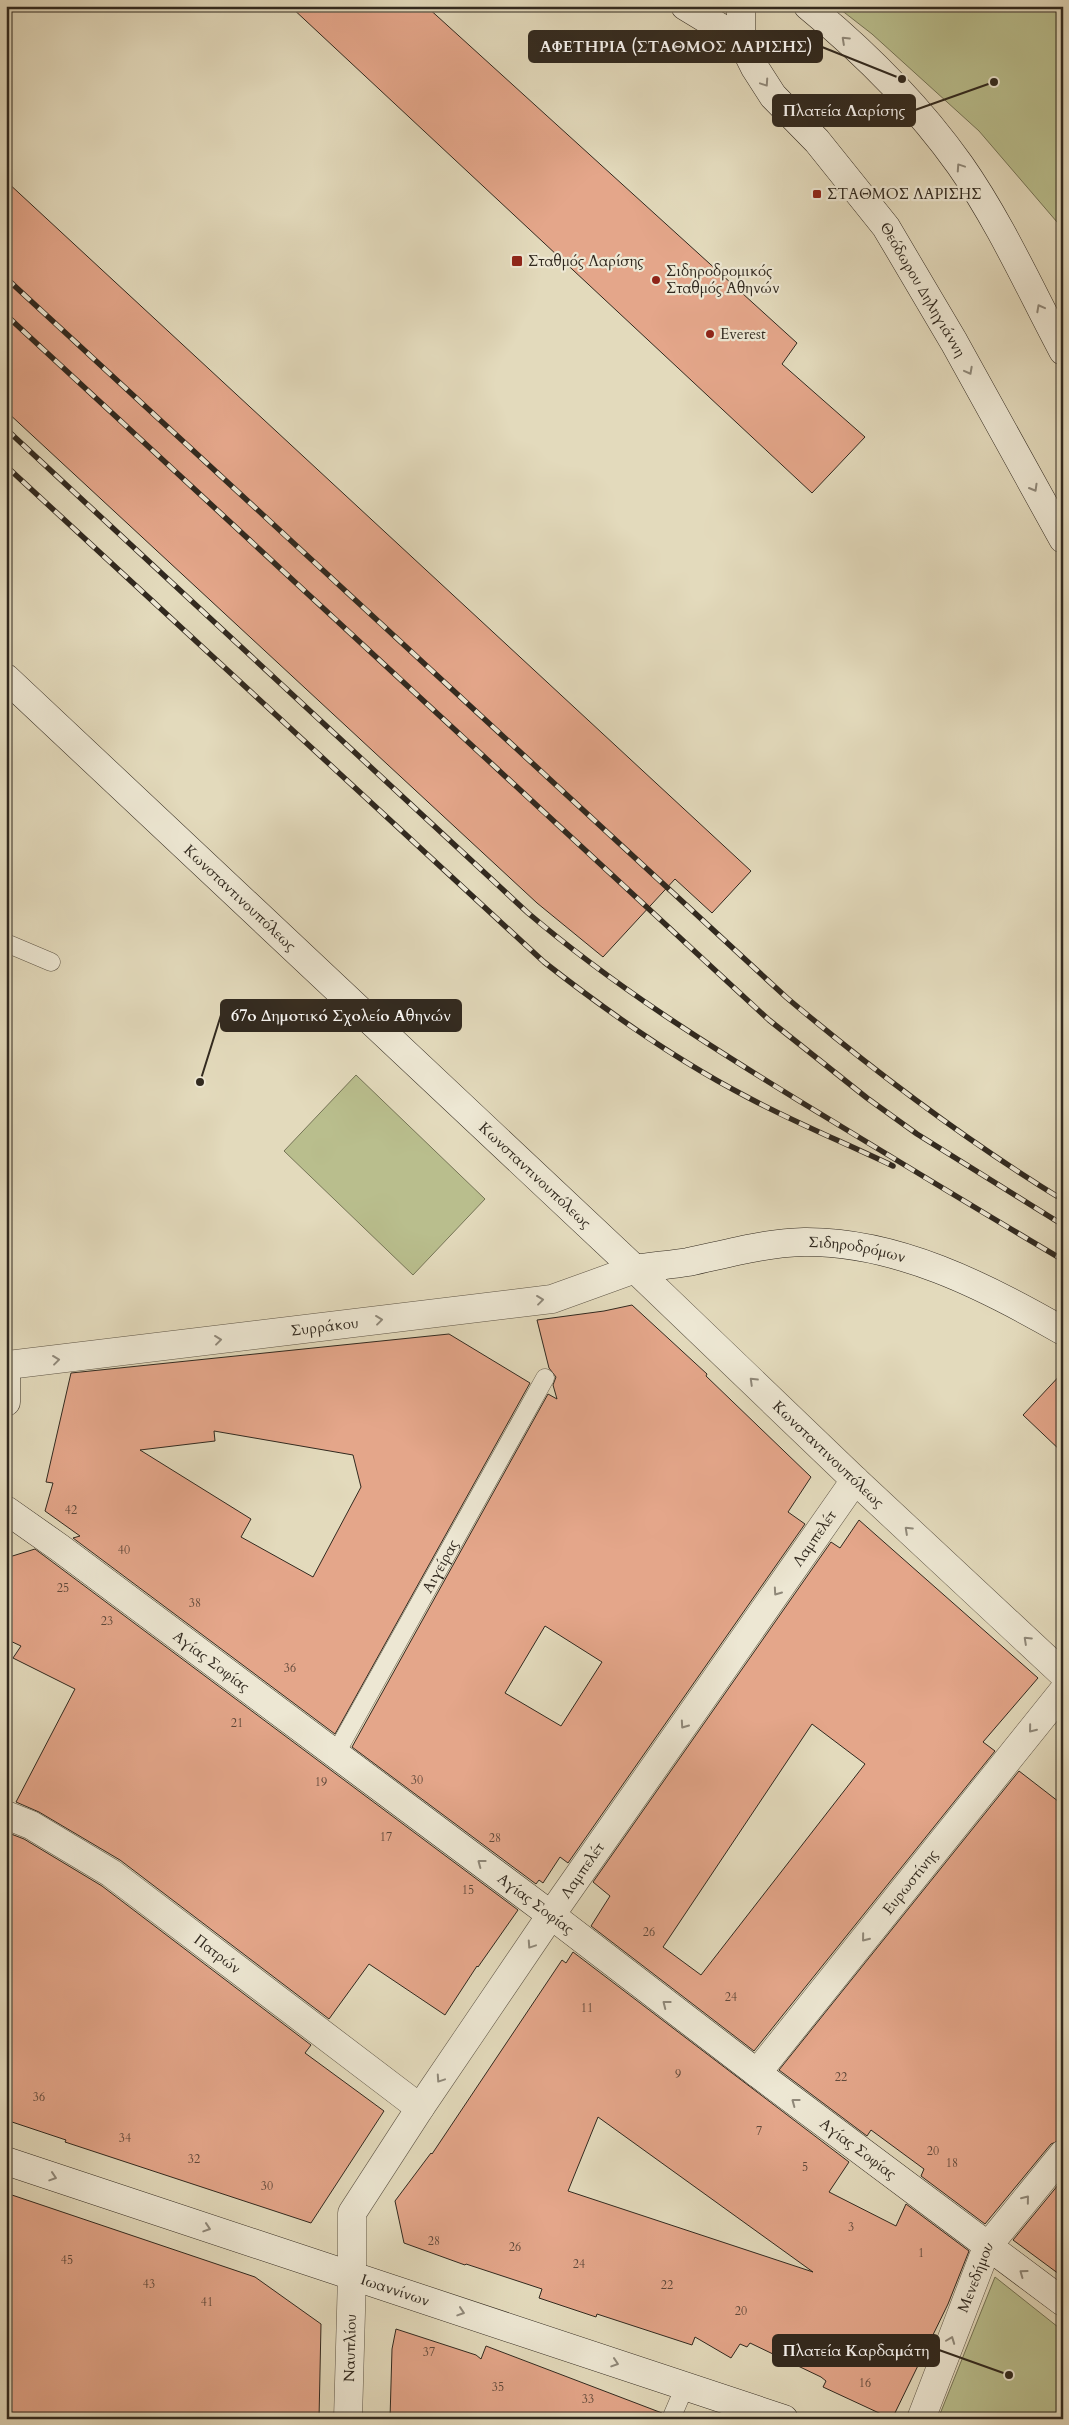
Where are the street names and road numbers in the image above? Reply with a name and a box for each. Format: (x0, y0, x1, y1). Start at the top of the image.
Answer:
street label: Θεόδωρου Δηληγιάννη (875, 218, 970, 361)
street label: Κωνσταντινουπόλεως (179, 840, 301, 956)
street label: Κωνσταντινουπόλεως (475, 1117, 596, 1233)
street label: Σιδηροδρόμων (808, 1232, 908, 1267)
street label: Συρράκου (290, 1313, 360, 1341)
street label: Κωνσταντινουπόλεως (768, 1396, 889, 1513)
street label: Λαμπελέτ (788, 1506, 841, 1570)
street label: Αιγείρας (417, 1535, 463, 1596)
street label: Αγίας Σοφίας (169, 1626, 254, 1697)
street label: Λαμπελέτ (556, 1838, 609, 1902)
street label: Ευρωστίνης (878, 1845, 943, 1919)
street label: Αγίας Σοφίας (493, 1868, 578, 1939)
street label: Πατρών (190, 1930, 245, 1978)
street label: Αγίας Σοφίας (816, 2114, 901, 2184)
street label: Μενεδήμου (953, 2237, 998, 2315)
street label: Ιωαννίνων (358, 2269, 432, 2311)
street label: Ναυπλίου (339, 2313, 361, 2382)

